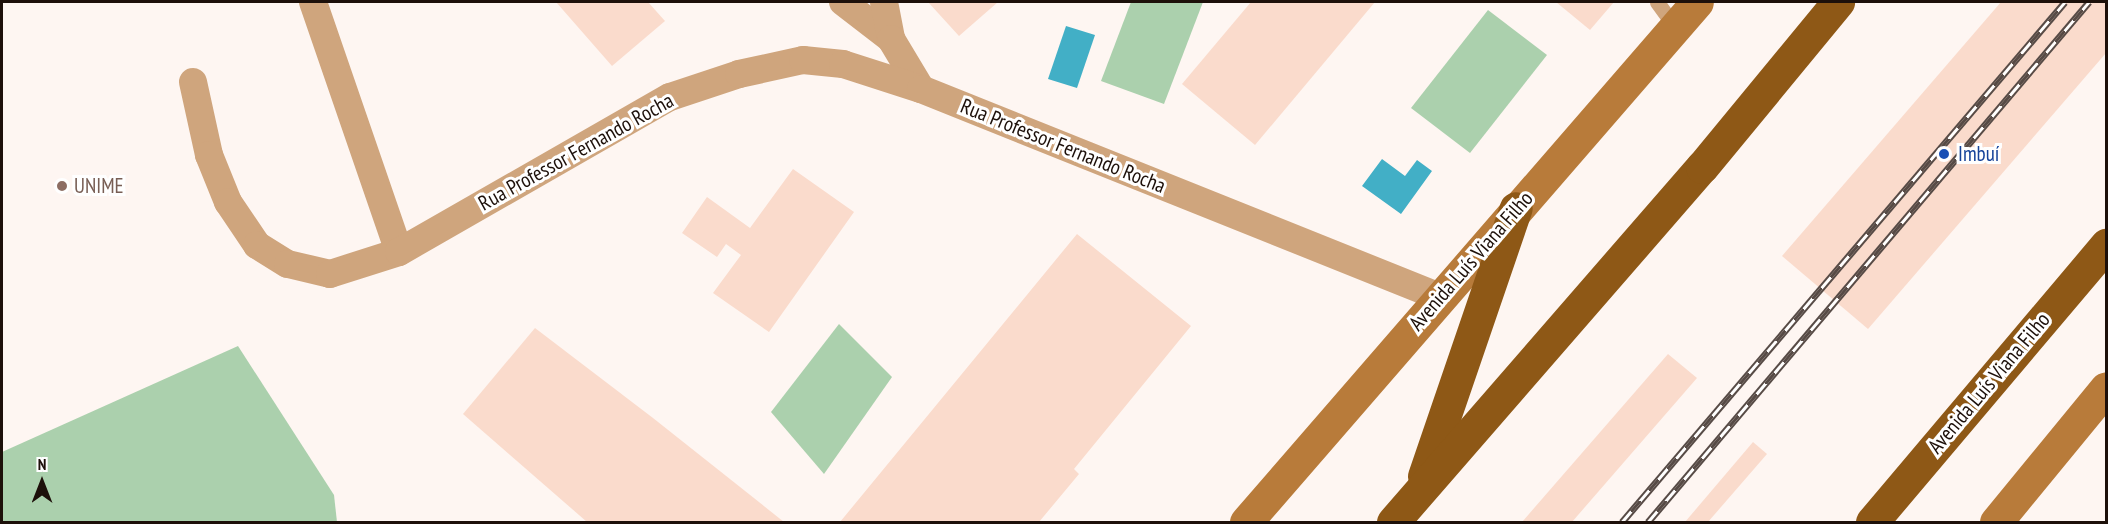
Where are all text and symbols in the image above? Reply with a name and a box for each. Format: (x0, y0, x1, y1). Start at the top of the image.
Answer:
street label: Rua Professor Fernando Rocha (474, 88, 678, 216)
street label: Rua Professor Fernando Rocha (957, 93, 1169, 199)
place label: Imbuí (1958, 141, 1999, 167)
marker: Imbuí (1935, 145, 1953, 163)
place label: UNIME (74, 173, 124, 199)
marker: UNIME (55, 179, 69, 193)
street label: Avenida Luís Viana Filho (1404, 186, 1538, 336)
street label: Avenida Luís Viana Filho (1923, 307, 2055, 459)
north arrow (12, 452, 72, 512)
text: N (38, 454, 46, 474)

